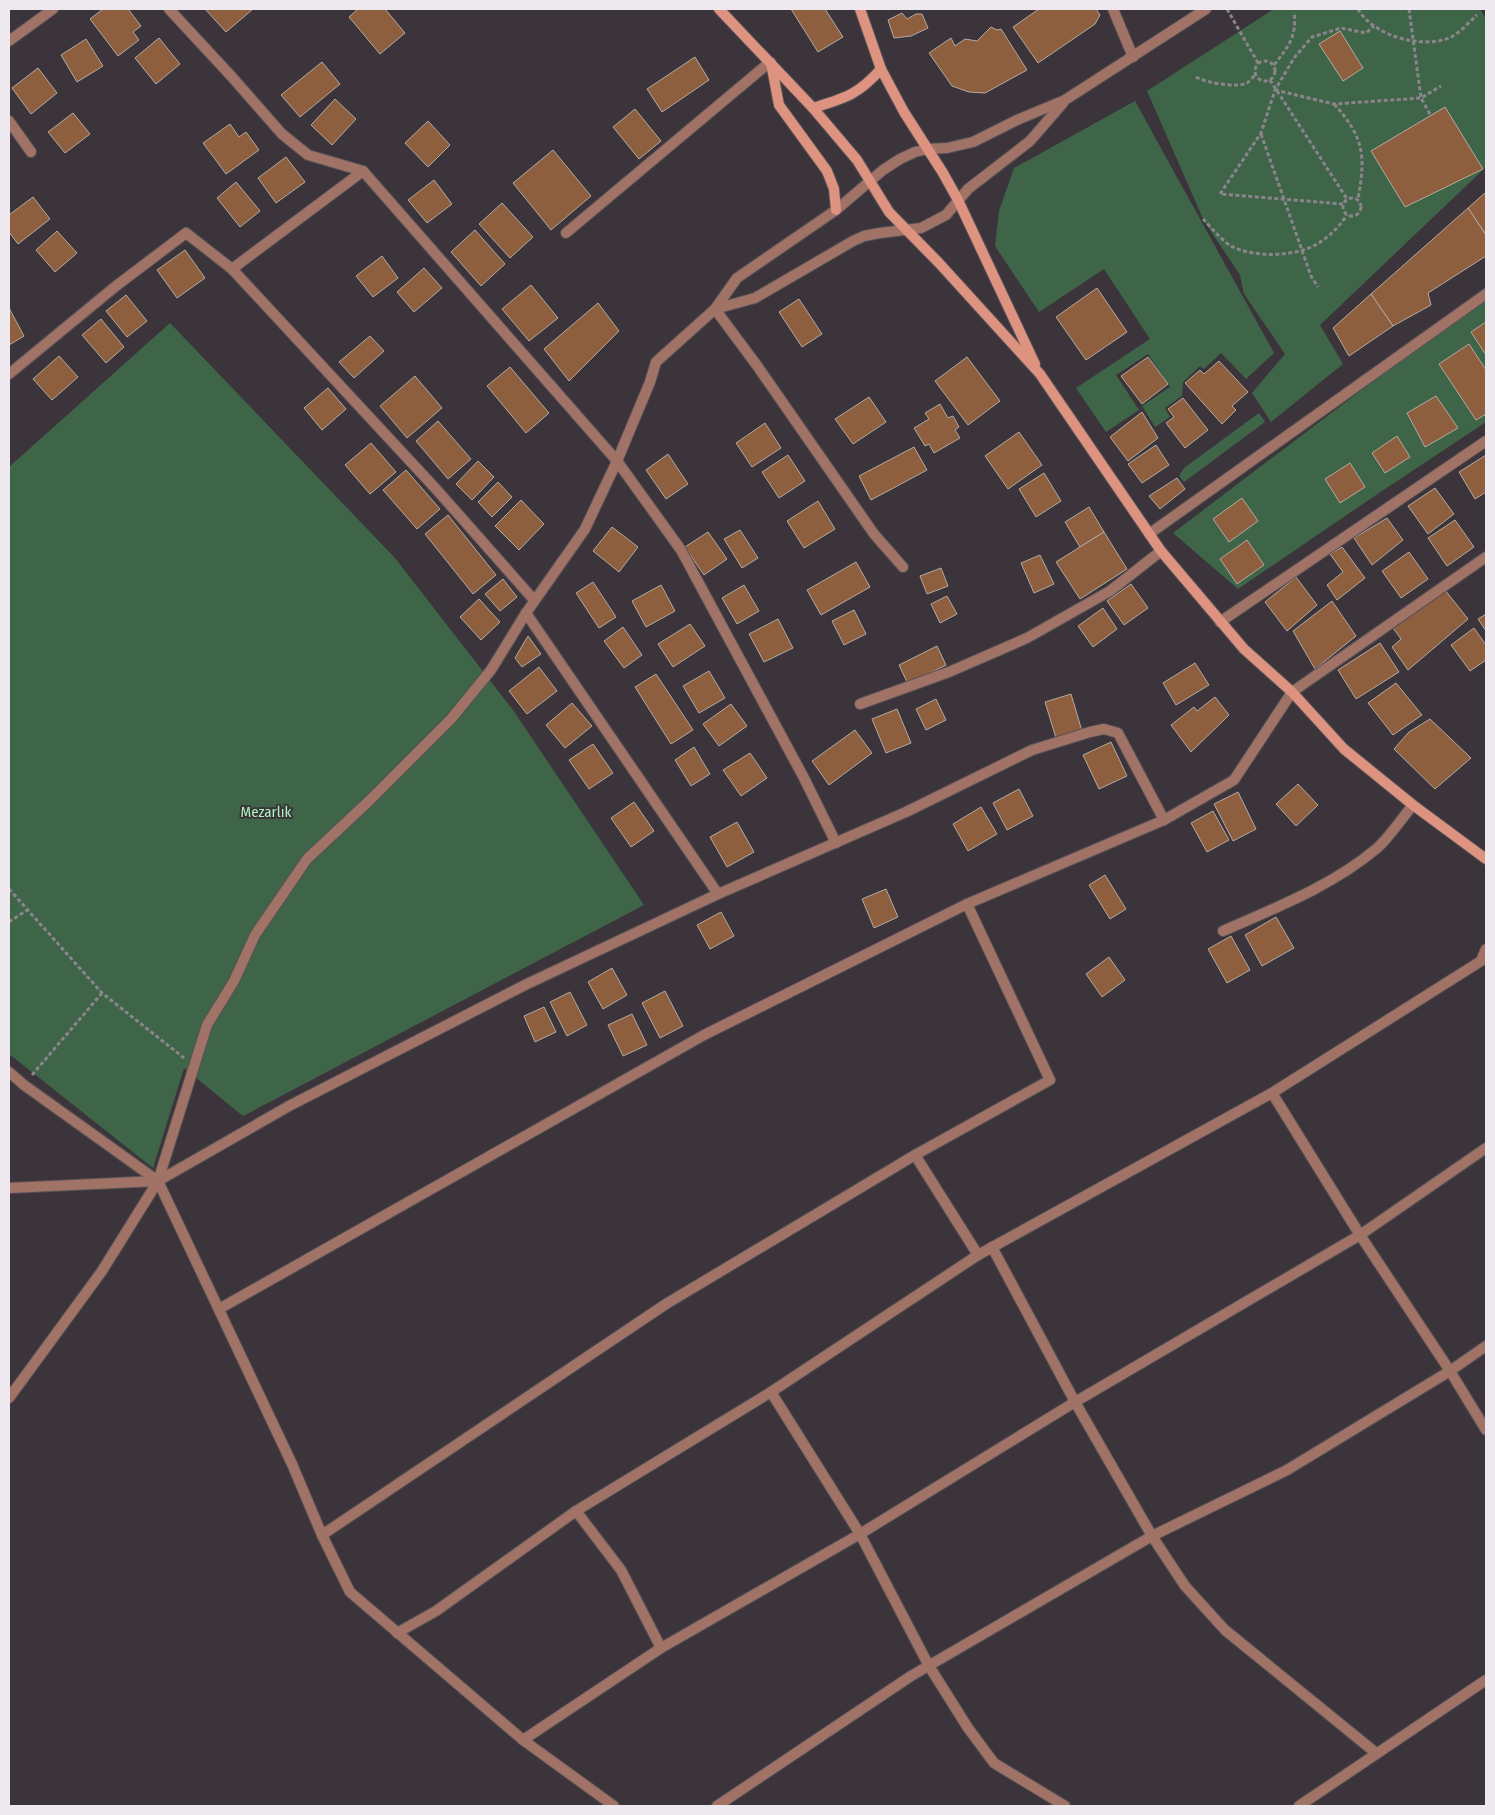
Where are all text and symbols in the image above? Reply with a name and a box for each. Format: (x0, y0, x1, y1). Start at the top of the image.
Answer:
park label: Mezarlık (240, 803, 292, 821)

